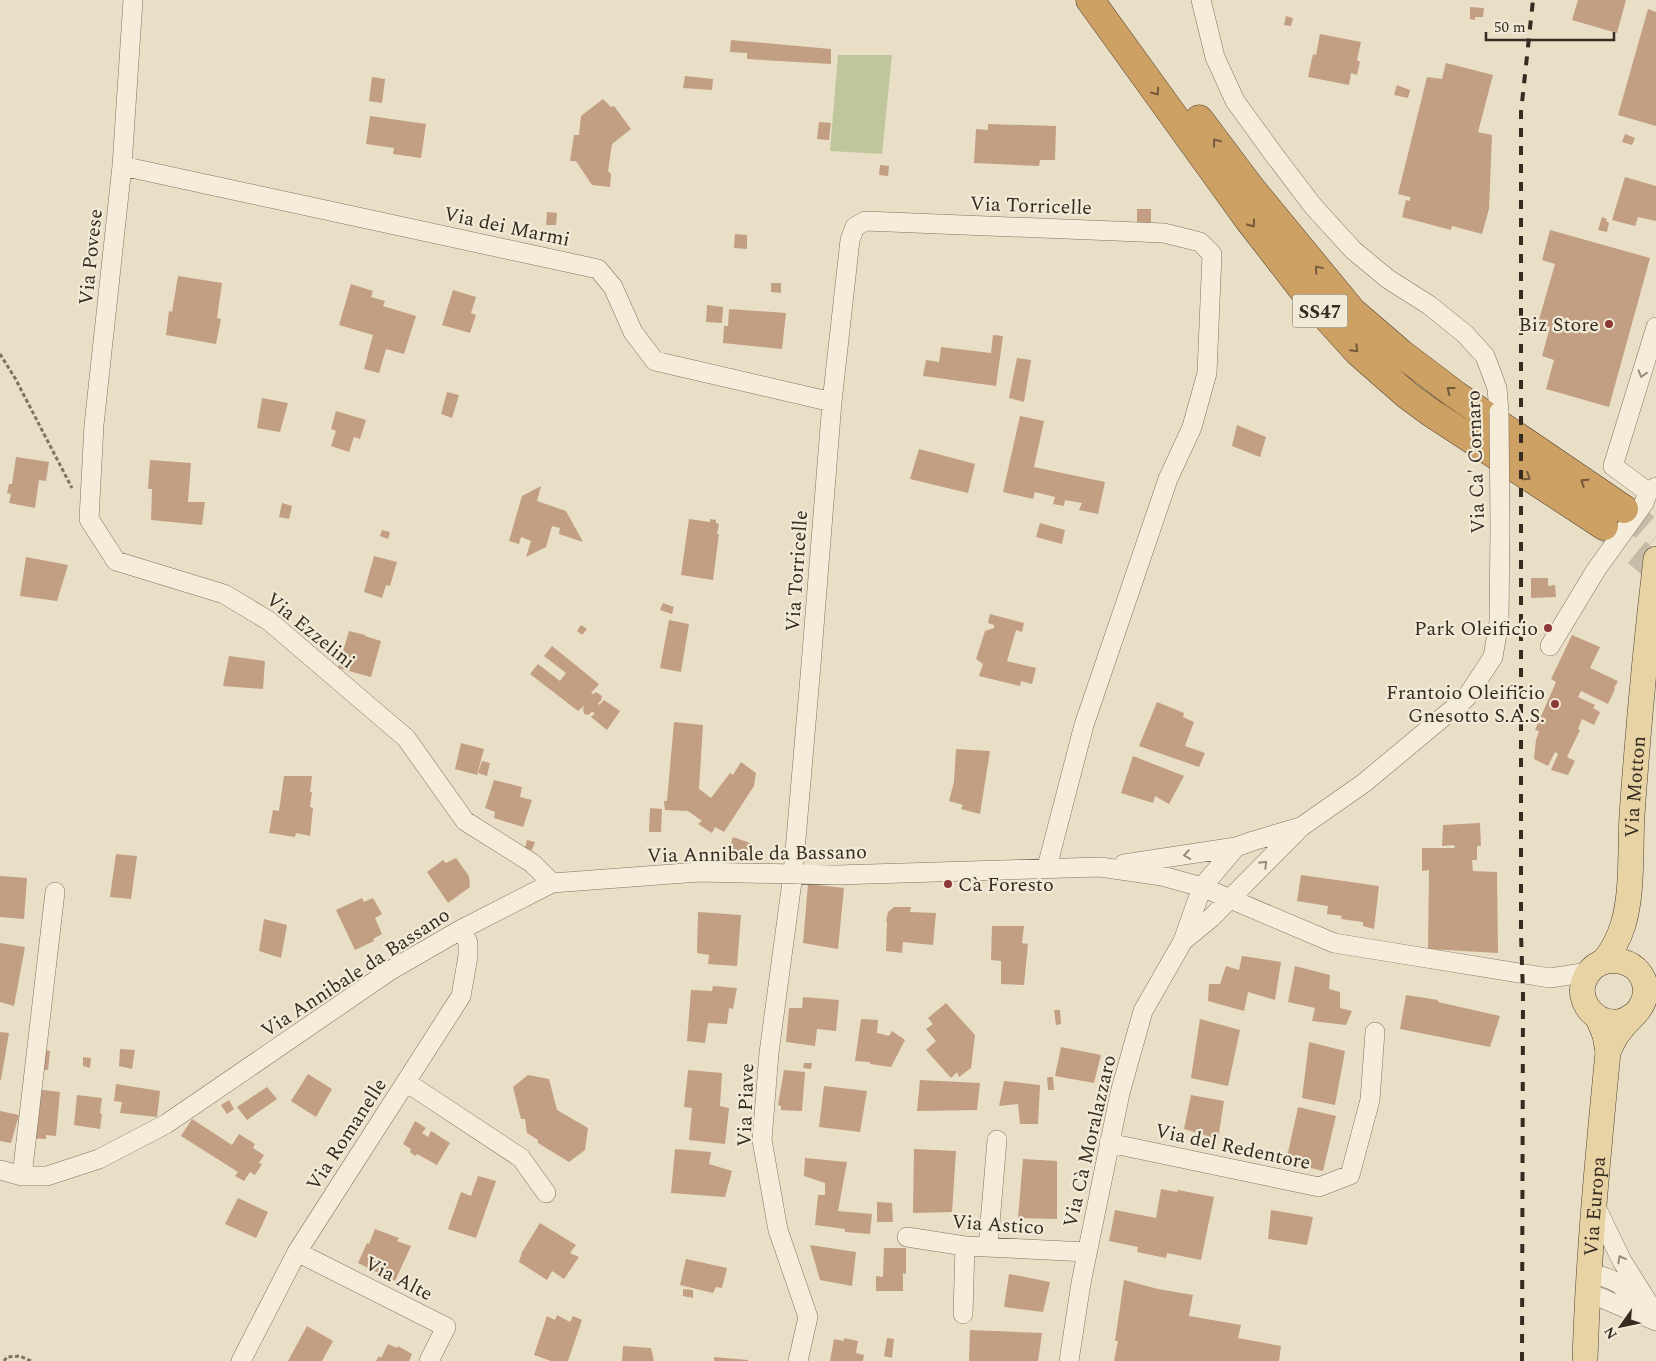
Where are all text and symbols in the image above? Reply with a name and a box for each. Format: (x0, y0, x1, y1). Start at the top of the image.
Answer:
scale bar (1486, 10, 1614, 42)
text: 50 m (1494, 16, 1526, 39)
one-way arrow (1150, 86, 1159, 96)
one-way arrow (1213, 138, 1222, 148)
street label: Via Torricelle (969, 189, 1092, 223)
street label: Via dei Marmi (441, 199, 573, 255)
street label: Via Povese (71, 207, 111, 307)
one-way arrow (1246, 218, 1255, 228)
one-way arrow (1315, 266, 1323, 275)
road number: SS47 (1292, 294, 1348, 328)
place label: Biz Store (1519, 310, 1599, 340)
marker: Biz Store (1603, 318, 1615, 330)
one-way arrow (1349, 343, 1358, 352)
one-way arrow (1637, 369, 1647, 377)
one-way arrow (1446, 387, 1455, 396)
street label: Via Ca' Cornaro (1459, 390, 1493, 534)
one-way arrow (1522, 471, 1531, 480)
one-way arrow (1580, 479, 1590, 488)
street label: Via Torricelle (778, 509, 816, 633)
street label: Via Ezzelini (259, 585, 362, 676)
place label: Park Oleificio (1414, 614, 1538, 644)
marker: Park Oleificio (1542, 622, 1554, 634)
place label: Frantoio Oleificio Gnesotto S.A.S. (1386, 678, 1545, 731)
marker: Frantoio Oleificio Gnesotto S.A.S. (1549, 698, 1561, 710)
street label: Via Motton (1617, 735, 1654, 838)
street label: Via Annibale da Bassano (647, 837, 867, 871)
one-way arrow (1183, 849, 1191, 860)
one-way arrow (1258, 861, 1267, 870)
place label: Cà Foresto (958, 870, 1054, 900)
marker: Cà Foresto (942, 878, 954, 890)
street label: Via Annibale da Bassano (255, 900, 456, 1045)
street label: Via Cà Moralazzaro (1056, 1052, 1124, 1230)
street label: Via Piave (730, 1063, 762, 1147)
street label: Via Romanelle (299, 1072, 395, 1197)
street label: Via del Redentore (1152, 1116, 1313, 1178)
street label: Via Europa (1576, 1155, 1614, 1257)
street label: Via Astico (951, 1207, 1045, 1243)
street label: Via Alte (359, 1249, 438, 1309)
one-way arrow (1617, 1255, 1627, 1264)
north arrow (1596, 1301, 1646, 1351)
text: N (1599, 1322, 1622, 1343)

